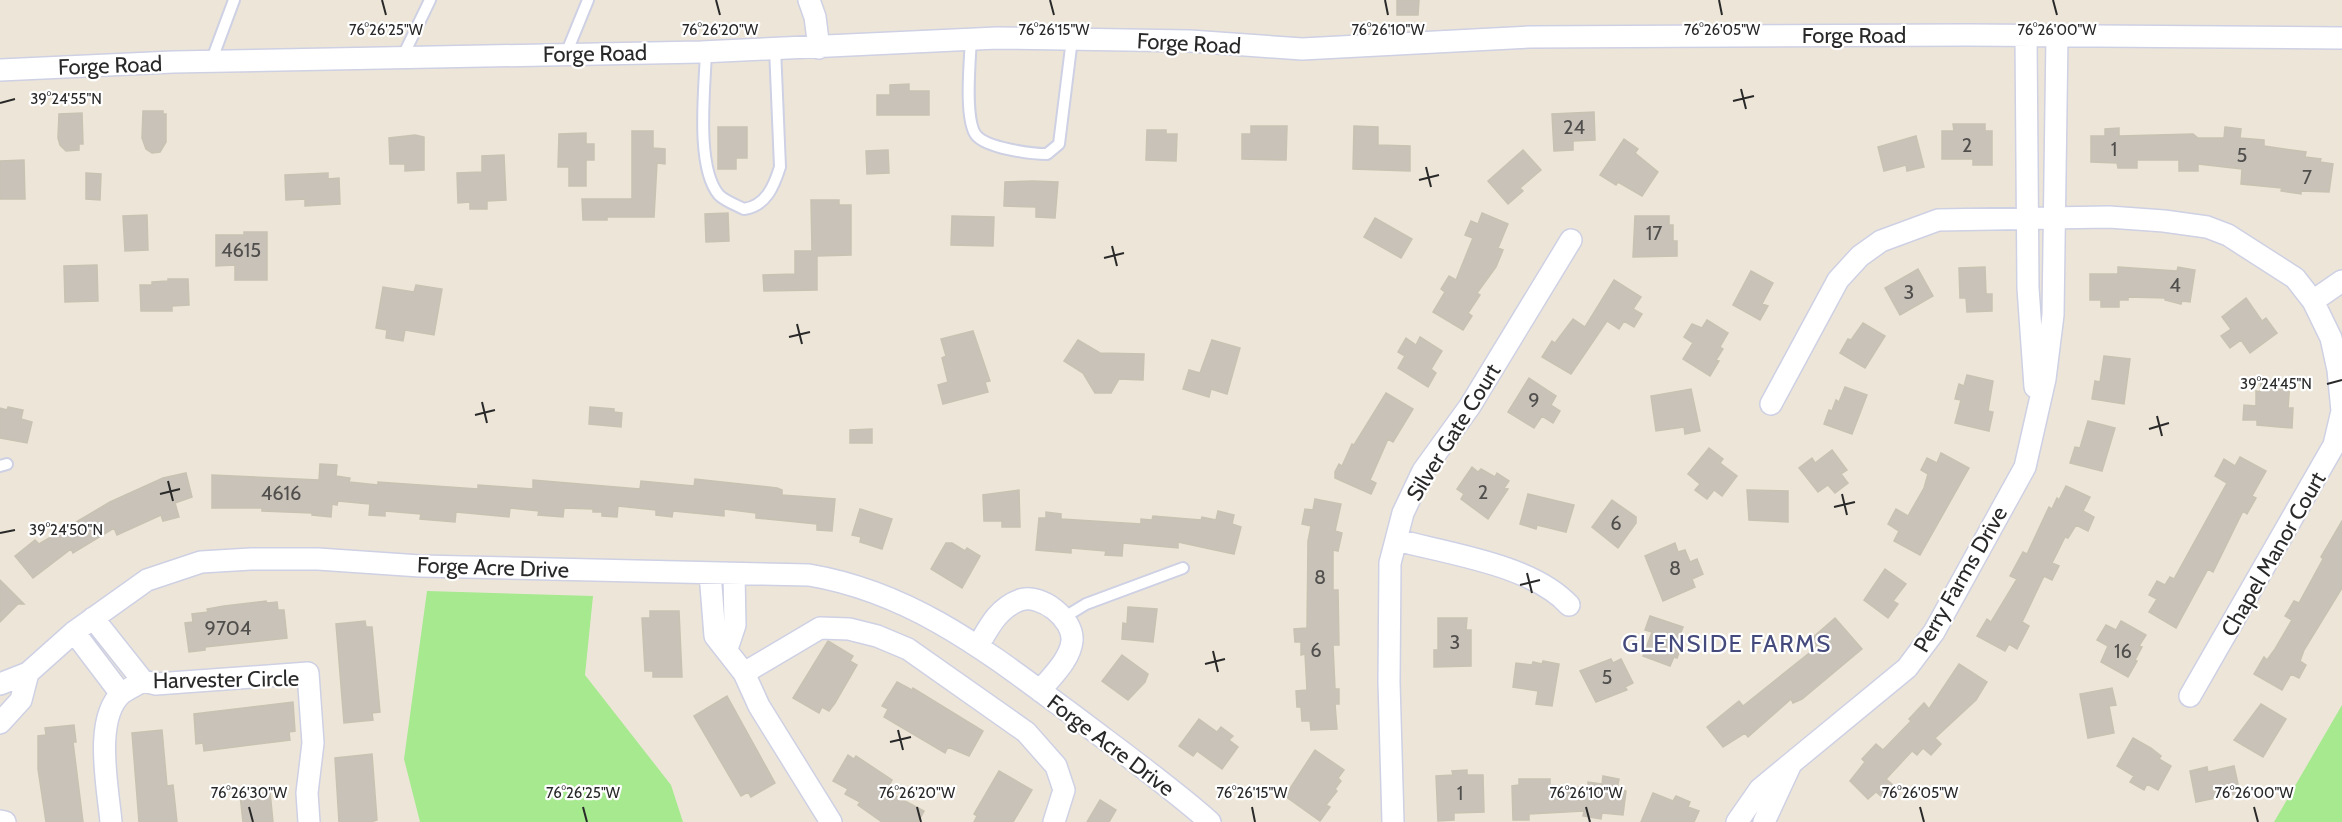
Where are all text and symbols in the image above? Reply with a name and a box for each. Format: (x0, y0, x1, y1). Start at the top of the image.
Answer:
text: 76°26'25"W (349, 21, 424, 39)
text: 76°26'20"W (682, 21, 759, 39)
text: 76°26'15"W (1019, 21, 1090, 39)
text: 76°26'10"W (1351, 21, 1425, 39)
text: 76°26'05"W (1684, 21, 1761, 39)
text: 76°26'00"W (2018, 21, 2097, 39)
street label: Forge Road (1802, 22, 1906, 49)
street label: Forge Road (1136, 27, 1242, 60)
street label: Forge Road (543, 39, 647, 68)
street label: Forge Road (57, 50, 163, 81)
text: 39°24'55"N (30, 90, 102, 108)
house number: 24 (1563, 115, 1585, 139)
house number: 2 (1962, 133, 1972, 157)
house number: 1 (2111, 137, 2117, 161)
house number: 5 (2237, 143, 2247, 167)
house number: 7 (2302, 165, 2312, 189)
house number: 17 (1646, 221, 1662, 245)
house number: 4615 (221, 238, 261, 262)
house number: 4 (2169, 273, 2181, 297)
house number: 3 (1904, 280, 1914, 304)
street label: Silver Gate Court (1401, 358, 1507, 506)
text: 39°24'45"N (2240, 375, 2312, 393)
house number: 9 (1528, 388, 1540, 412)
street label: Chapel Manor Court (2215, 467, 2332, 641)
house number: 2 (1478, 480, 1488, 504)
house number: 4616 (261, 481, 301, 505)
street label: Perry Farms Drive (1908, 501, 2013, 657)
house number: 6 (1610, 511, 1622, 535)
text: 39°24'50"N (29, 521, 103, 539)
street label: Forge Acre Drive (416, 551, 569, 584)
house number: 8 (1669, 556, 1681, 580)
house number: 8 (1314, 565, 1326, 589)
house number: 9704 (205, 616, 252, 640)
district label: GLENSIDE FARMS (1622, 629, 1832, 658)
house number: 3 (1450, 630, 1460, 654)
house number: 6 (1310, 638, 1322, 662)
house number: 16 (2114, 639, 2132, 663)
street label: Harvester Circle (153, 665, 299, 694)
house number: 5 (1602, 665, 1612, 689)
street label: Forge Acre Drive (1042, 689, 1180, 802)
house number: 1 (1457, 781, 1463, 805)
text: 76°26'30"W (211, 784, 288, 802)
text: 76°26'25"W (546, 784, 621, 802)
text: 76°26'20"W (879, 784, 956, 802)
text: 76°26'15"W (1217, 784, 1288, 802)
text: 76°26'10"W (1549, 784, 1623, 802)
text: 76°26'05"W (1882, 784, 1959, 802)
text: 76°26'00"W (2215, 784, 2294, 802)

